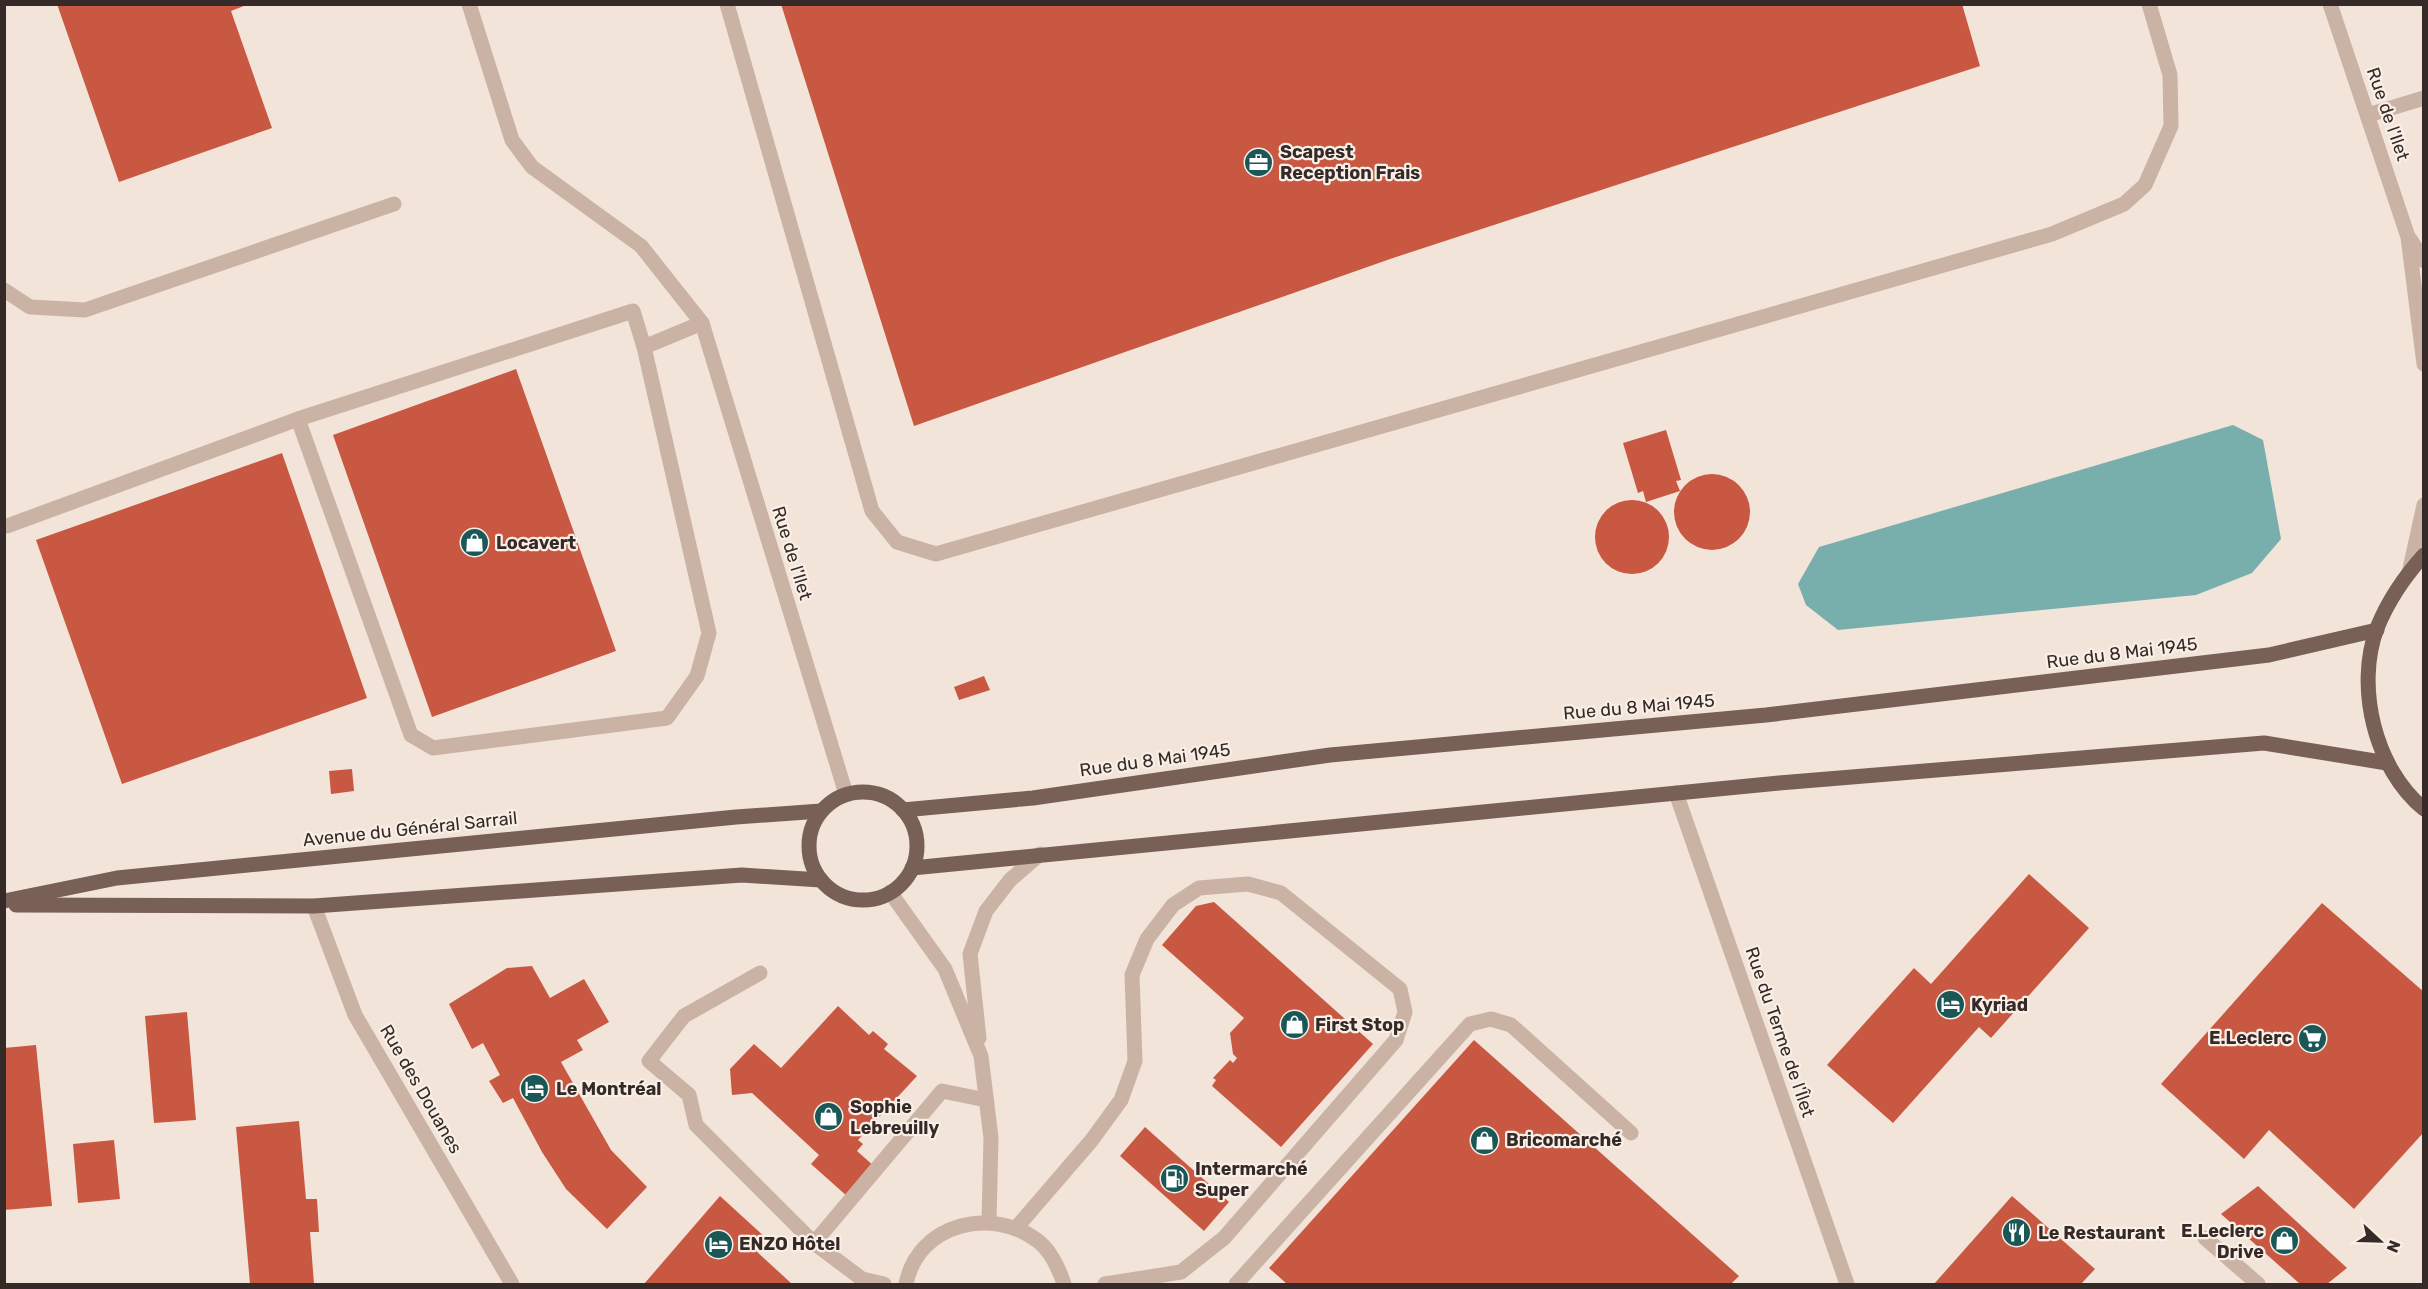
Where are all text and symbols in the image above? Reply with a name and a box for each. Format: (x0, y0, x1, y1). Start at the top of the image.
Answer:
street label: Rue de l'Ilet (2362, 65, 2414, 163)
place label: Scapest Reception Frais (1280, 141, 1420, 184)
office icon: Scapest Reception Frais (1243, 146, 1275, 178)
street label: Rue de l'Ilet (767, 503, 817, 603)
shop icon: Locavert (459, 527, 491, 559)
place label: Locavert (496, 532, 576, 554)
street label: Rue du 8 Mai 1945 (2045, 633, 2199, 673)
street label: Rue du 8 Mai 1945 (1562, 689, 1716, 725)
street label: Rue du 8 Mai 1945 (1078, 739, 1232, 781)
street label: Avenue du Général Sarrail (302, 807, 518, 851)
street label: Rue du Terme de l'Îlet (1741, 944, 1819, 1120)
hotel icon: Kyriad (1934, 989, 1966, 1021)
place label: Kyriad (1971, 994, 2028, 1016)
shop icon: First Stop (1278, 1009, 1310, 1041)
place label: First Stop (1315, 1014, 1404, 1036)
street label: Rue des Douanes (375, 1021, 467, 1157)
supermarket icon: E.Leclerc (2297, 1022, 2329, 1054)
place label: E.Leclerc (2209, 1027, 2292, 1049)
hotel icon: Le Montréal (519, 1073, 551, 1105)
place label: Le Montréal (556, 1078, 662, 1100)
place label: Sophie Lebreuilly (850, 1096, 939, 1139)
shop icon: Sophie Lebreuilly (813, 1101, 845, 1133)
shop icon: Bricomarché (1469, 1124, 1501, 1156)
place label: Bricomarché (1506, 1129, 1622, 1151)
place label: Intermarché Super (1195, 1158, 1308, 1201)
fuel station icon: Intermarché Super (1158, 1163, 1190, 1195)
north arrow (2350, 1211, 2410, 1271)
restaurant icon: Le Restaurant (2001, 1217, 2033, 1249)
place label: E.Leclerc Drive (2181, 1220, 2264, 1263)
place label: Le Restaurant (2038, 1222, 2165, 1244)
shop icon: E.Leclerc Drive (2269, 1225, 2301, 1257)
hotel icon: ENZO Hôtel (702, 1228, 734, 1260)
place label: ENZO Hôtel (739, 1233, 840, 1255)
text: N (2382, 1238, 2404, 1255)

